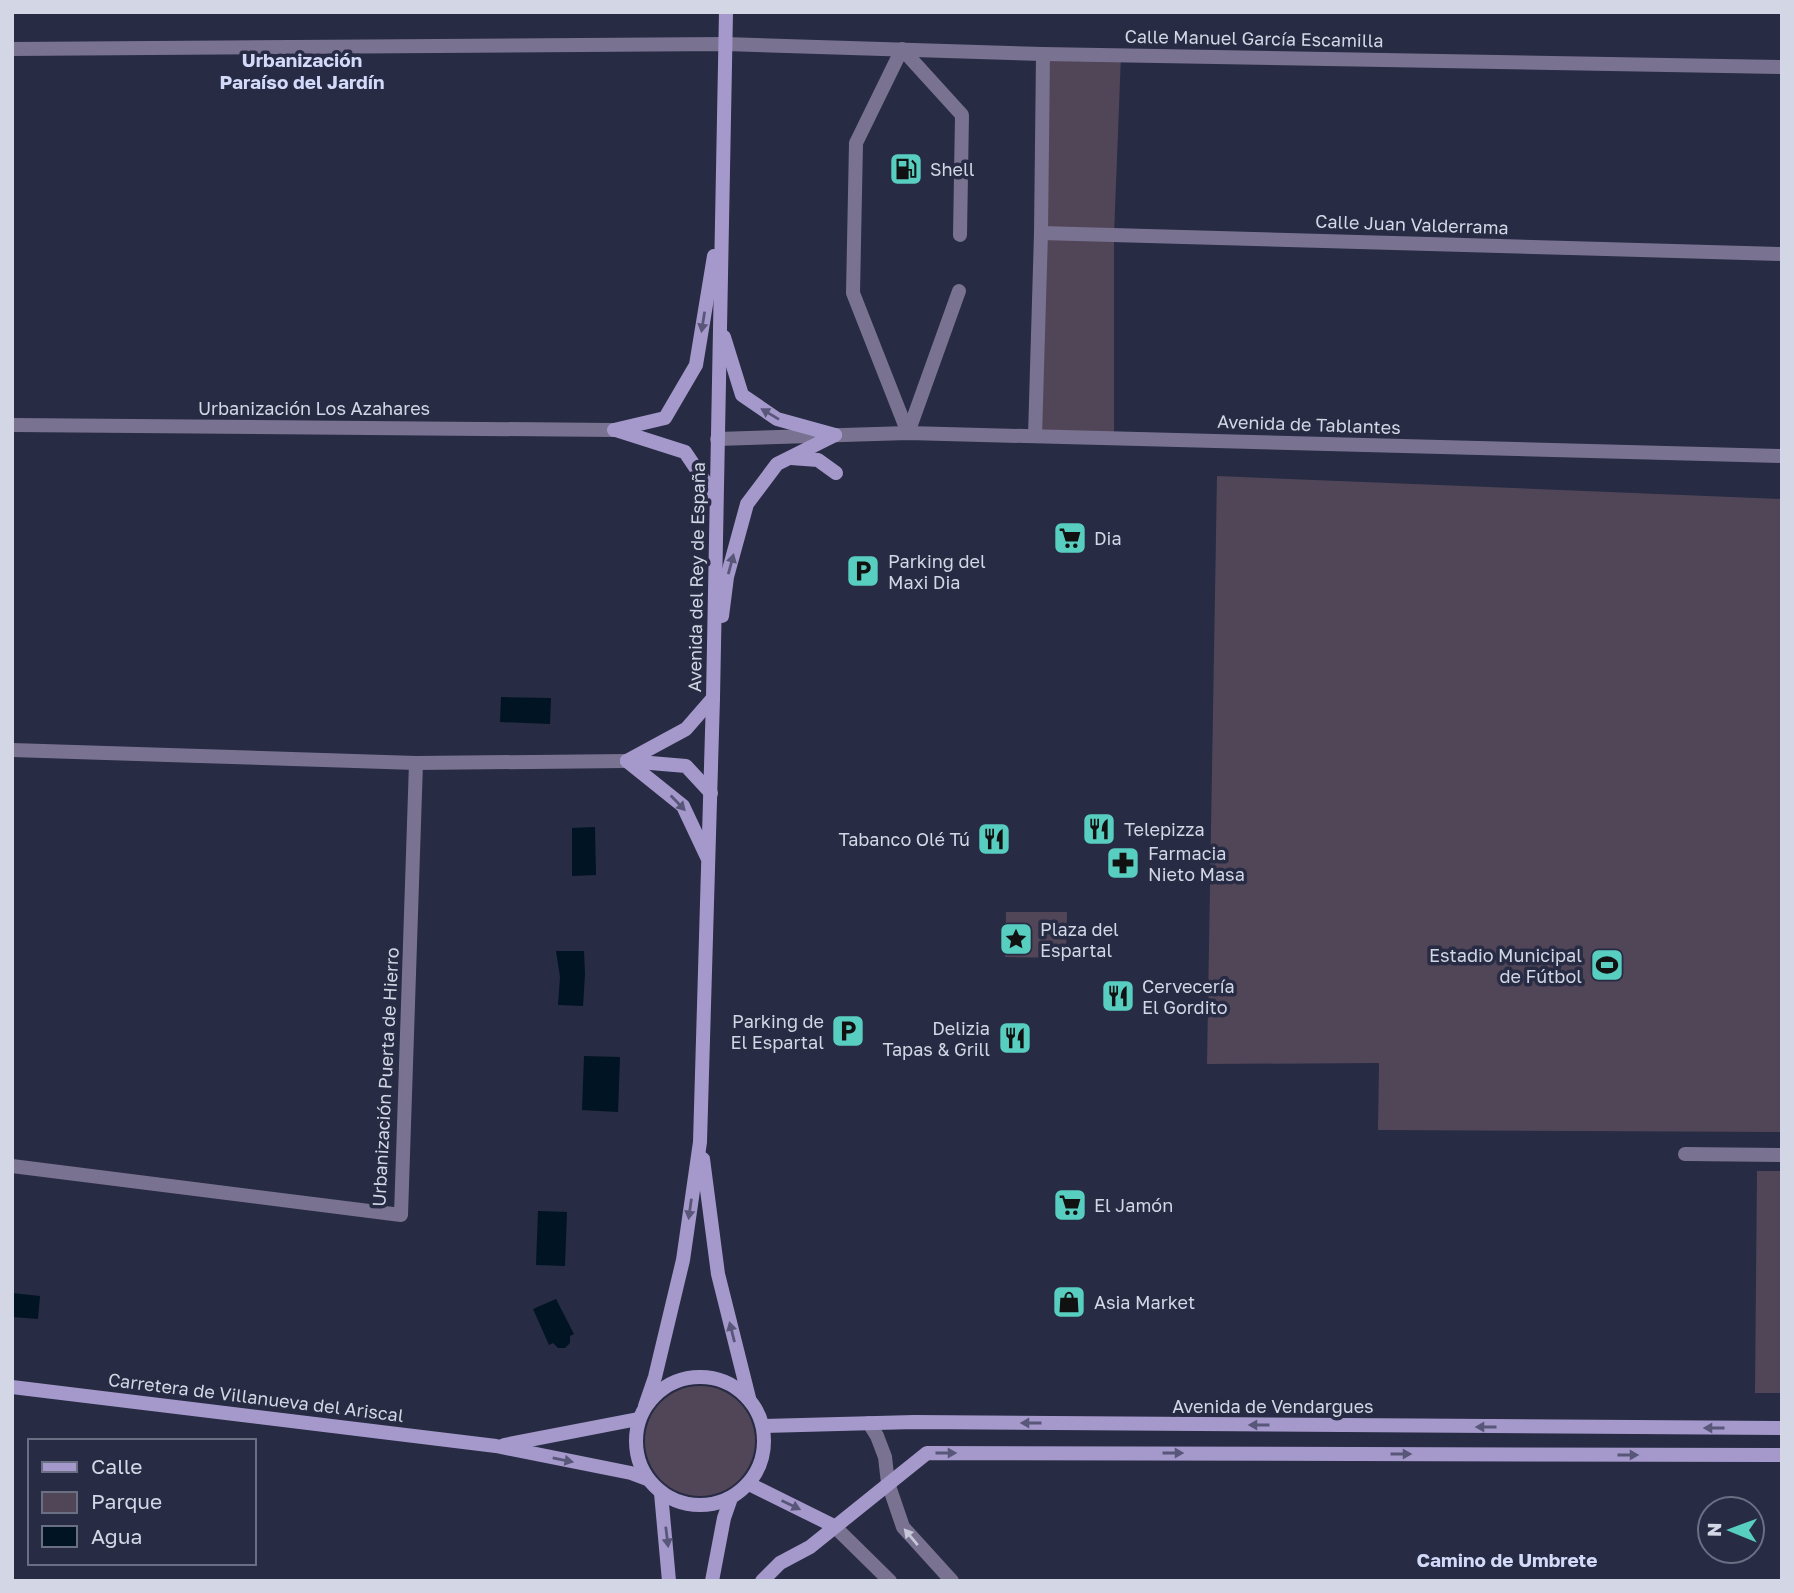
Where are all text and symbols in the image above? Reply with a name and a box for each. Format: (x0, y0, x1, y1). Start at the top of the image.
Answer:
street label: Calle Manuel García Escamilla (1124, 25, 1384, 51)
district label: Urbanización Paraíso del Jardín (220, 48, 384, 93)
fuel station icon: Shell (887, 150, 925, 188)
place label: Shell (930, 158, 975, 180)
street label: Calle Juan Valderrama (1315, 210, 1509, 238)
one-way arrow (697, 311, 708, 333)
street label: Urbanización Los Azahares (198, 397, 430, 419)
one-way arrow (761, 407, 780, 420)
street label: Avenida de Tablantes (1217, 410, 1401, 438)
street label: Avenida del Rey de España (683, 462, 709, 692)
supermarket icon: Dia (1051, 519, 1089, 557)
place label: Dia (1094, 527, 1122, 549)
place label: Parking del Maxi Dia (888, 550, 986, 593)
parking icon: Parking del Maxi Dia (844, 552, 882, 590)
one-way arrow (726, 553, 737, 575)
one-way arrow (670, 795, 686, 812)
restaurant icon: Telepizza (1080, 810, 1118, 848)
place label: Telepizza (1124, 818, 1205, 840)
restaurant icon: Tabanco Olé Tú (975, 820, 1013, 858)
place label: Tabanco Olé Tú (839, 828, 970, 850)
place label: Farmacia Nieto Masa (1148, 842, 1245, 885)
pharmacy icon: Farmacia Nieto Masa (1104, 844, 1142, 882)
place label: Plaza del Espartal (1040, 918, 1119, 961)
place icon: Plaza del Espartal (997, 920, 1035, 958)
place label: Estadio Municipal de Fútbol (1429, 944, 1582, 987)
sports icon: Estadio Municipal de Fútbol (1588, 946, 1626, 984)
street label: Urbanización Puerta de Hierro (367, 947, 403, 1207)
place label: Cervecería El Gordito (1142, 975, 1235, 1018)
restaurant icon: Cervecería El Gordito (1099, 977, 1137, 1015)
place label: Parking de El Espartal (730, 1010, 824, 1053)
parking icon: Parking de El Espartal (829, 1012, 867, 1050)
place label: Delizia Tapas & Grill (882, 1017, 990, 1060)
restaurant icon: Delizia Tapas & Grill (996, 1019, 1034, 1057)
supermarket icon: El Jamón (1051, 1186, 1089, 1224)
place label: El Jamón (1094, 1194, 1173, 1216)
one-way arrow (685, 1198, 696, 1220)
shop icon: Asia Market (1050, 1283, 1088, 1321)
place label: Asia Market (1094, 1291, 1195, 1313)
one-way arrow (726, 1320, 737, 1342)
street label: Carretera de Villanueva del Ariscal (107, 1368, 405, 1426)
street label: Avenida de Vendargues (1172, 1395, 1374, 1417)
one-way arrow (1020, 1418, 1042, 1429)
one-way arrow (1247, 1419, 1269, 1431)
one-way arrow (1475, 1421, 1497, 1432)
one-way arrow (1702, 1422, 1724, 1434)
legend (28, 1439, 256, 1565)
one-way arrow (935, 1447, 957, 1459)
one-way arrow (1163, 1447, 1185, 1459)
one-way arrow (1390, 1448, 1412, 1460)
one-way arrow (1618, 1449, 1640, 1461)
text: Calle (91, 1453, 143, 1479)
one-way arrow (552, 1454, 574, 1465)
text: Parque (91, 1488, 162, 1514)
north arrow (1696, 1495, 1766, 1565)
one-way arrow (781, 1500, 801, 1511)
text: N (1702, 1522, 1725, 1537)
text: Agua (91, 1523, 142, 1549)
one-way arrow (661, 1526, 672, 1548)
one-way arrow (904, 1529, 919, 1547)
district label: Camino de Umbrete (1417, 1548, 1597, 1571)

